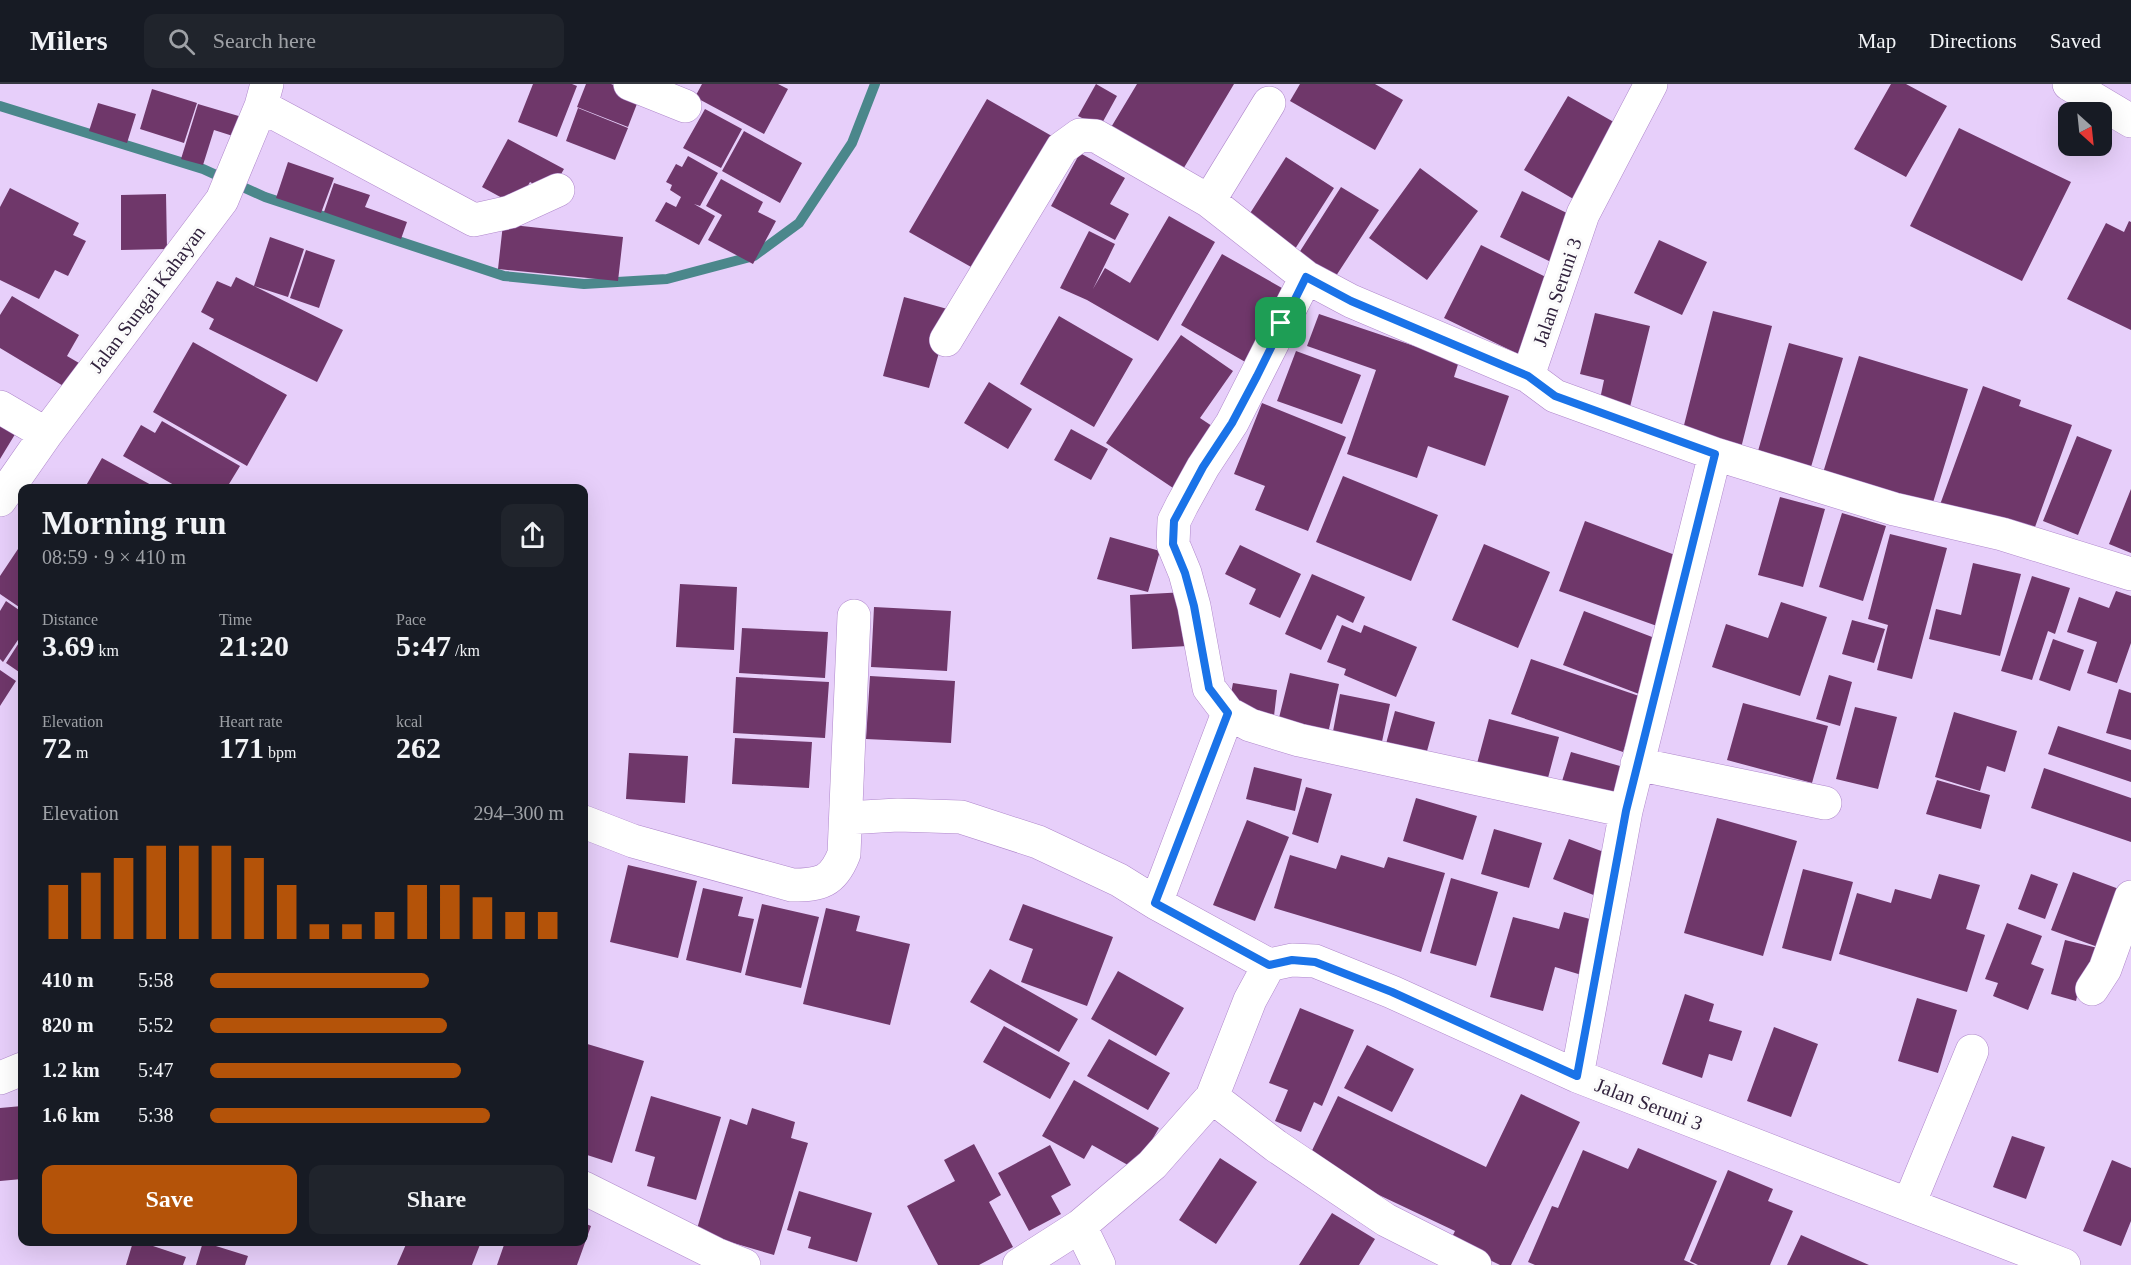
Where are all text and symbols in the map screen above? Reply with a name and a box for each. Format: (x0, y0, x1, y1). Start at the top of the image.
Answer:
search box (144, 14, 564, 68)
text: Milers (30, 25, 108, 56)
icon: search (165, 25, 198, 58)
text: Search here (213, 28, 316, 53)
text: Map (1858, 29, 1896, 53)
text: Directions (1929, 29, 2017, 53)
text: Saved (2050, 29, 2101, 53)
north arrow (2058, 102, 2112, 156)
map controls (2058, 102, 2112, 156)
street label: Jalan Sungai Kahayan (85, 221, 210, 377)
street label: Jalan Seruni 3 (1528, 235, 1586, 349)
pin (1255, 297, 1306, 348)
icon: arrive (1264, 306, 1297, 339)
button: share (501, 504, 564, 567)
text: Morning run (42, 505, 226, 541)
text: 08:59 · 9 × 410 m (42, 546, 186, 568)
text: Distance (42, 611, 98, 628)
text: Time (219, 611, 252, 628)
text: Pace (396, 611, 426, 628)
text: 3.69 (42, 629, 95, 662)
text: 21:20 (219, 629, 289, 662)
text: 5:47 (396, 629, 451, 662)
text: km (95, 642, 119, 659)
text: /km (451, 642, 480, 659)
text: Elevation (42, 713, 103, 730)
text: Heart rate (219, 713, 283, 730)
text: kcal (396, 713, 423, 730)
text: 72 (42, 731, 72, 764)
text: 171 (219, 731, 264, 764)
text: 262 (396, 731, 441, 764)
text: m (72, 744, 88, 761)
text: bpm (264, 744, 296, 761)
text: Elevation (42, 802, 119, 824)
text: 294–300 m (473, 802, 564, 824)
text: 410 m (42, 969, 94, 991)
text: 5:58 (138, 969, 174, 991)
text: 820 m (42, 1014, 94, 1036)
text: 5:52 (138, 1014, 174, 1036)
text: 1.2 km (42, 1059, 100, 1081)
text: 5:47 (138, 1059, 174, 1081)
street label: Jalan Seruni 3 (1592, 1073, 1706, 1135)
text: 1.6 km (42, 1104, 100, 1126)
text: 5:38 (138, 1104, 174, 1126)
button: Save (42, 1165, 297, 1234)
button: Share (309, 1165, 564, 1234)

